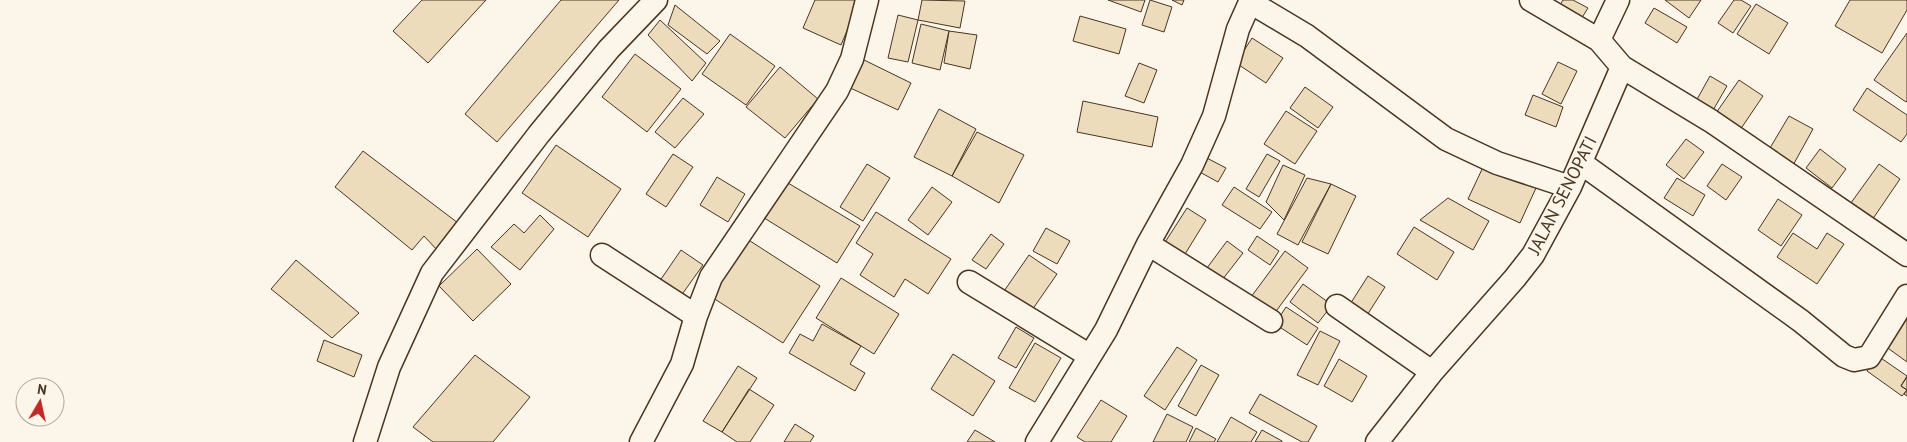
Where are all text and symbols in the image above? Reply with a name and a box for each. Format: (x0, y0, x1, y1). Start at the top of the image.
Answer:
street label: JALAN SENOPATI (1522, 132, 1602, 259)
north arrow (15, 377, 65, 427)
text: N (36, 380, 48, 399)

